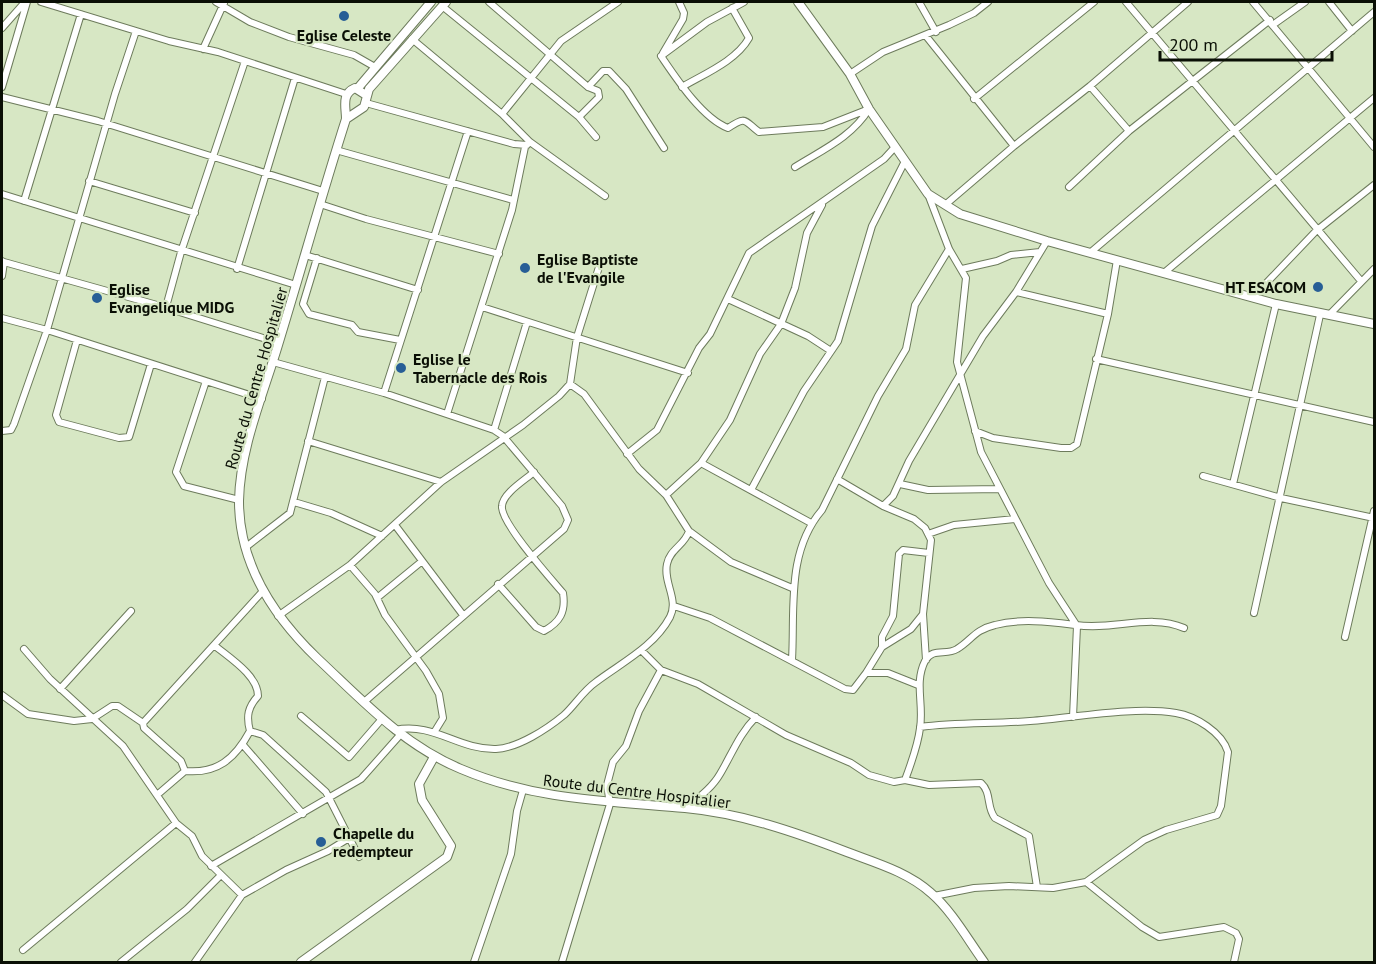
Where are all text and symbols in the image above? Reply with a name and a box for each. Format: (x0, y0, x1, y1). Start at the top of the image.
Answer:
marker: Eglise Celeste (337, 9, 351, 23)
scale bar (1160, 24, 1332, 62)
place label: Eglise Celeste (297, 25, 391, 45)
text: 200 m (1169, 33, 1218, 56)
place label: Eglise Baptiste de l'Evangile (537, 249, 638, 287)
marker: Eglise Baptiste de l'Evangile (518, 261, 532, 275)
place label: HT ESACOM (1225, 277, 1306, 297)
place label: Eglise Evangelique MIDG (109, 279, 234, 317)
marker: HT ESACOM (1311, 280, 1325, 294)
street label: Route du Centre Hospitalier (220, 284, 292, 471)
marker: Eglise Evangelique MIDG (90, 291, 104, 305)
place label: Eglise le Tabernacle des Rois (413, 349, 547, 387)
marker: Eglise le Tabernacle des Rois (394, 361, 408, 375)
street label: Route du Centre Hospitalier (542, 770, 732, 812)
place label: Chapelle du redempteur (333, 823, 414, 861)
marker: Chapelle du redempteur (314, 835, 328, 849)

